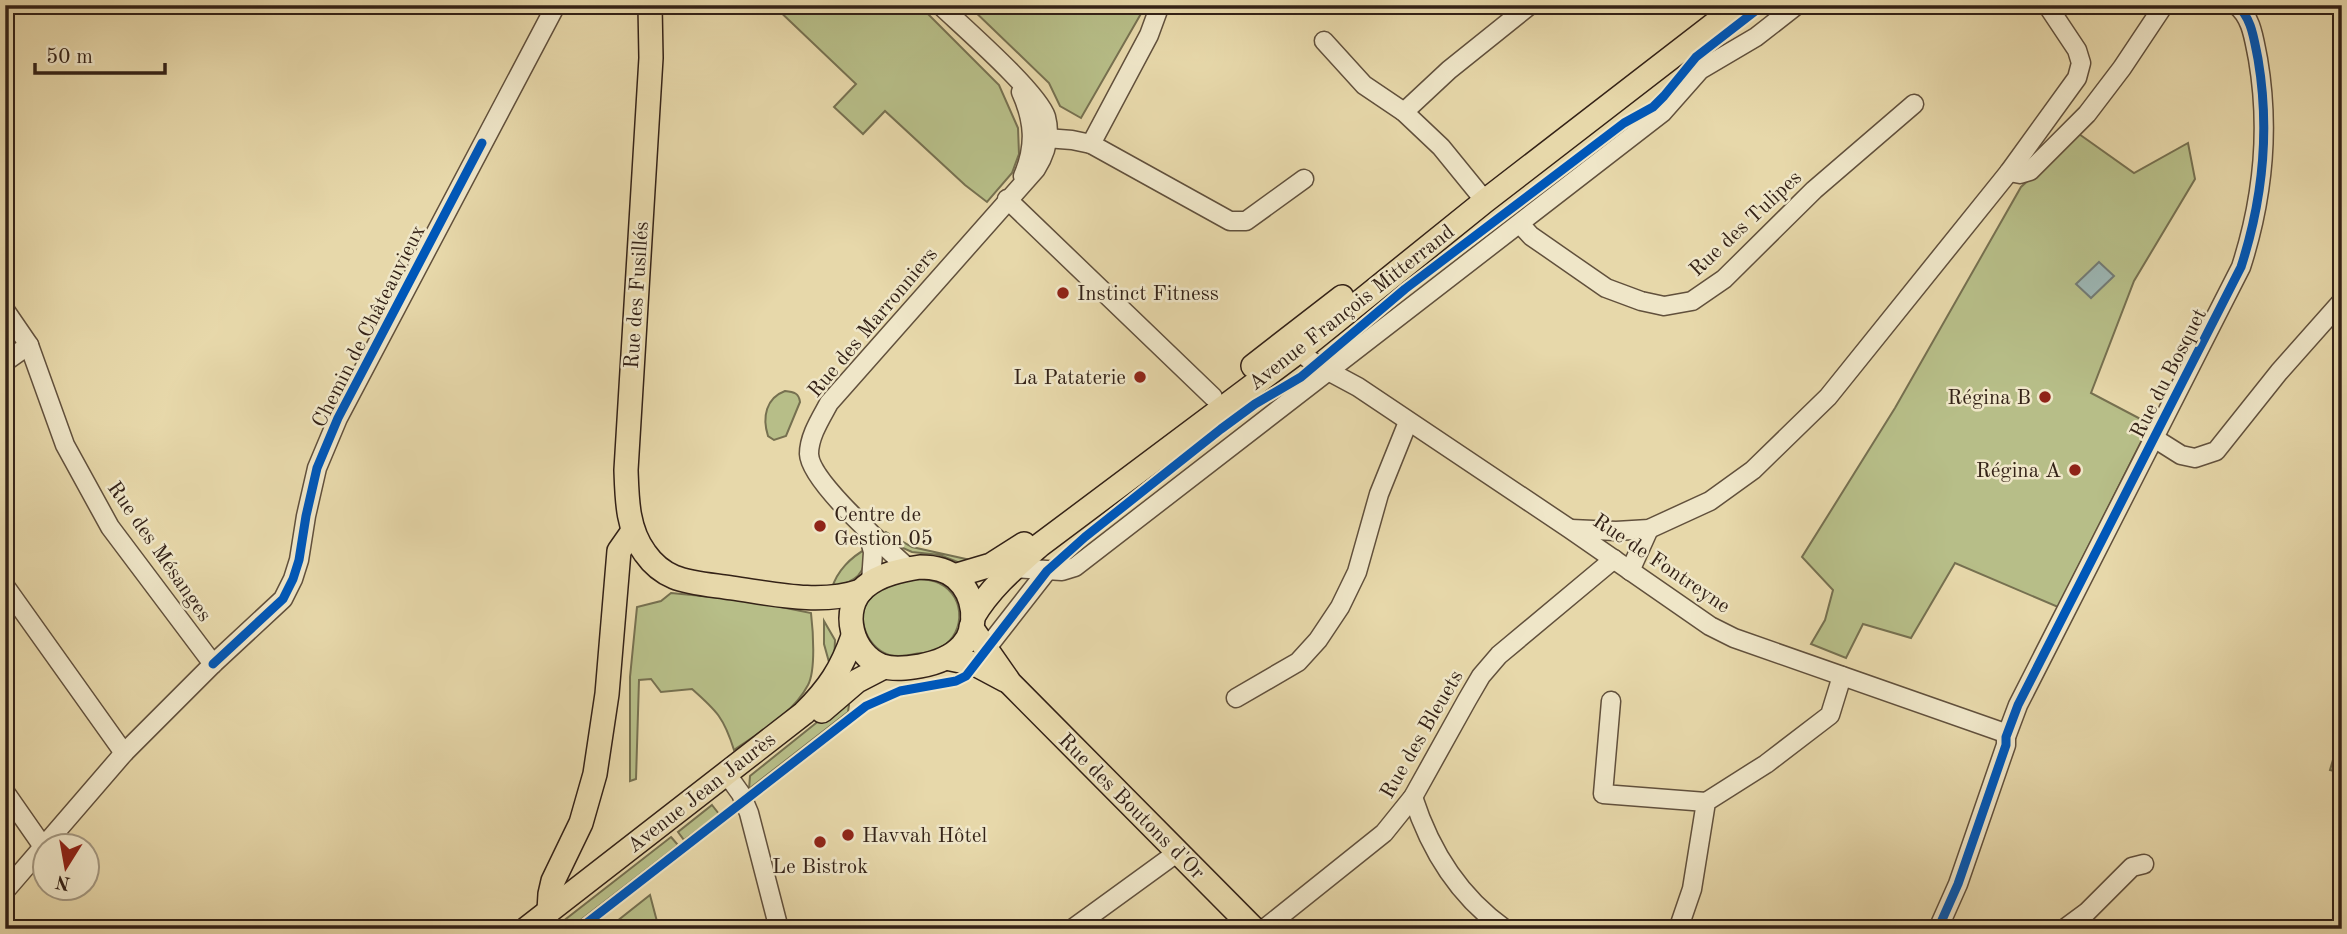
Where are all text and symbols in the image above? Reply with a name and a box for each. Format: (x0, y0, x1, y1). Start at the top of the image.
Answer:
scale bar (35, 32, 164, 76)
text: 50 m (46, 47, 93, 68)
street label: Rue des Tulipes (1686, 167, 1806, 281)
street label: Rue des Fusillés (622, 221, 653, 370)
street label: Avenue François Mitterrand (1245, 221, 1459, 395)
street label: Chemin de Châteauvieux (309, 222, 430, 431)
street label: Rue des Marronniers (804, 244, 942, 402)
place label: Instinct Fitness (1077, 284, 1219, 305)
marker: Instinct Fitness (1055, 285, 1071, 301)
street label: Rue du Bosquet (2128, 305, 2211, 442)
place label: La Pataterie (1013, 368, 1126, 389)
marker: La Pataterie (1132, 369, 1148, 385)
place label: Régina B (1947, 388, 2031, 409)
marker: Régina B (2037, 389, 2053, 405)
place label: Régina A (1976, 461, 2061, 482)
marker: Régina A (2067, 462, 2083, 478)
street label: Rue des Mésanges (103, 478, 215, 626)
place label: Centre de Gestion 05 (834, 505, 933, 550)
street label: Rue de Fontreyne (1589, 511, 1734, 618)
marker: Centre de Gestion 05 (812, 518, 828, 534)
street label: Rue des Bleuets (1377, 667, 1468, 803)
street label: Avenue Jean Jaurès (624, 729, 780, 857)
street label: Rue des Boutons d'Or (1054, 730, 1208, 884)
place label: Havvah Hôtel (862, 826, 987, 847)
marker: Havvah Hôtel (840, 827, 856, 843)
north arrow (32, 832, 102, 902)
marker: Le Bistrok (812, 834, 828, 850)
place label: Le Bistrok (772, 857, 868, 878)
text: N (54, 870, 72, 892)

